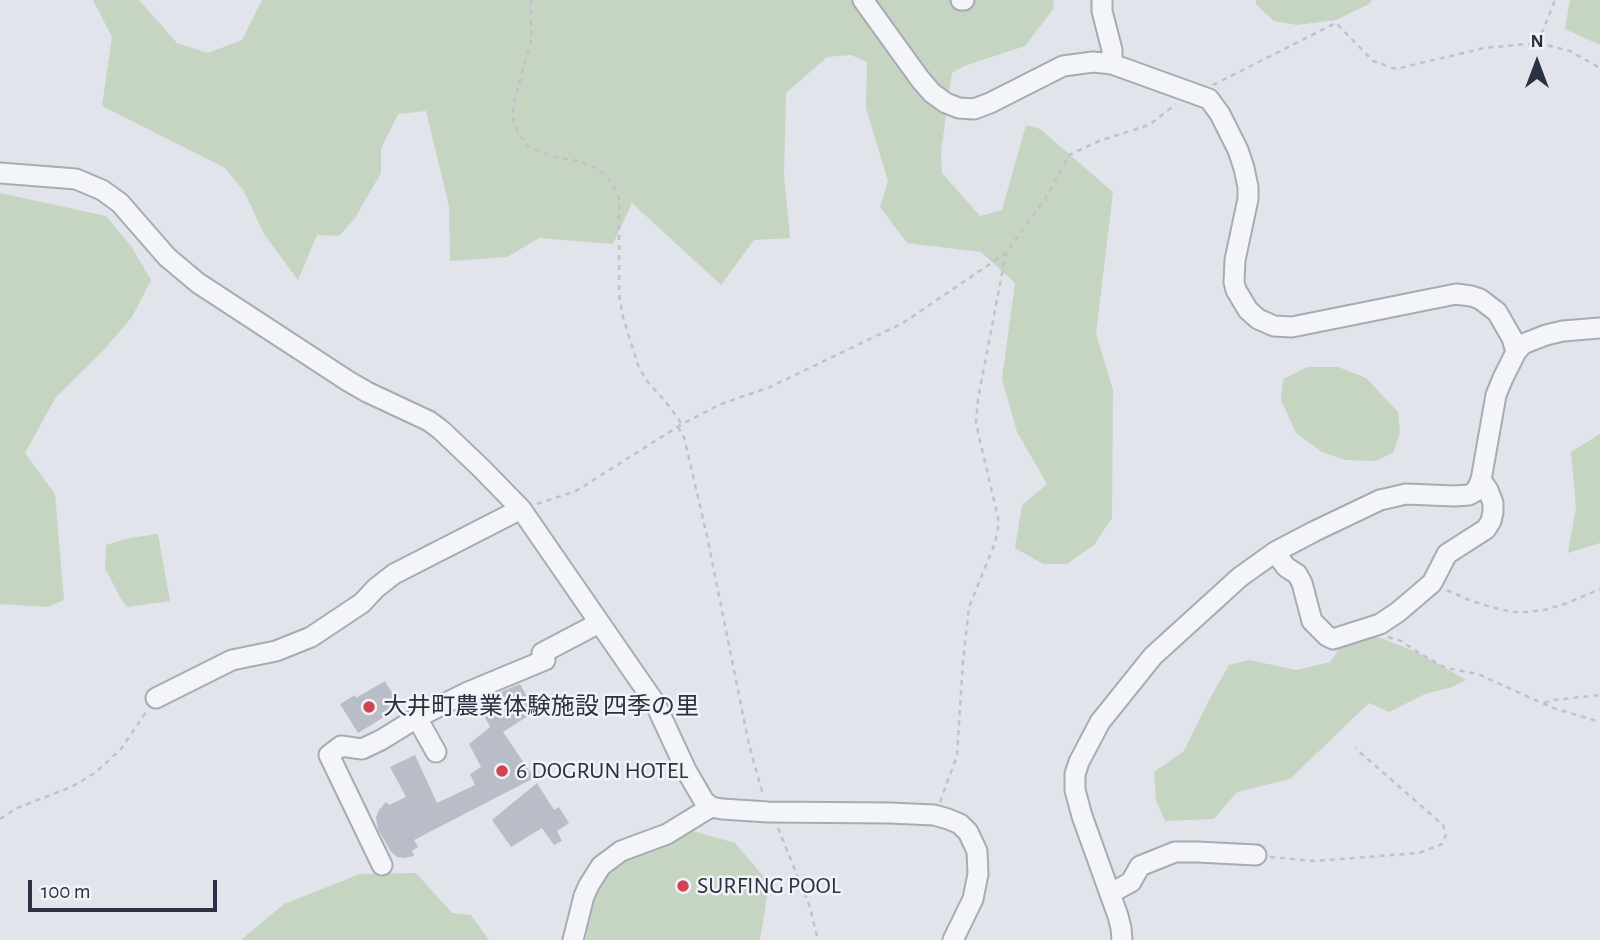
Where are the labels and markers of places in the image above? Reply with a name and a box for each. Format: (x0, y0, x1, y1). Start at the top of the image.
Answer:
place label: 大井町農業体験施設 四季の里 (383, 693, 699, 721)
marker: 大井町農業体験施設 四季の里 (361, 699, 377, 715)
place label: 6 DOGRUN HOTEL (516, 757, 688, 785)
marker: 6 DOGRUN HOTEL (494, 763, 510, 779)
place label: SURFING POOL (697, 872, 841, 900)
marker: SURFING POOL (675, 878, 691, 894)

